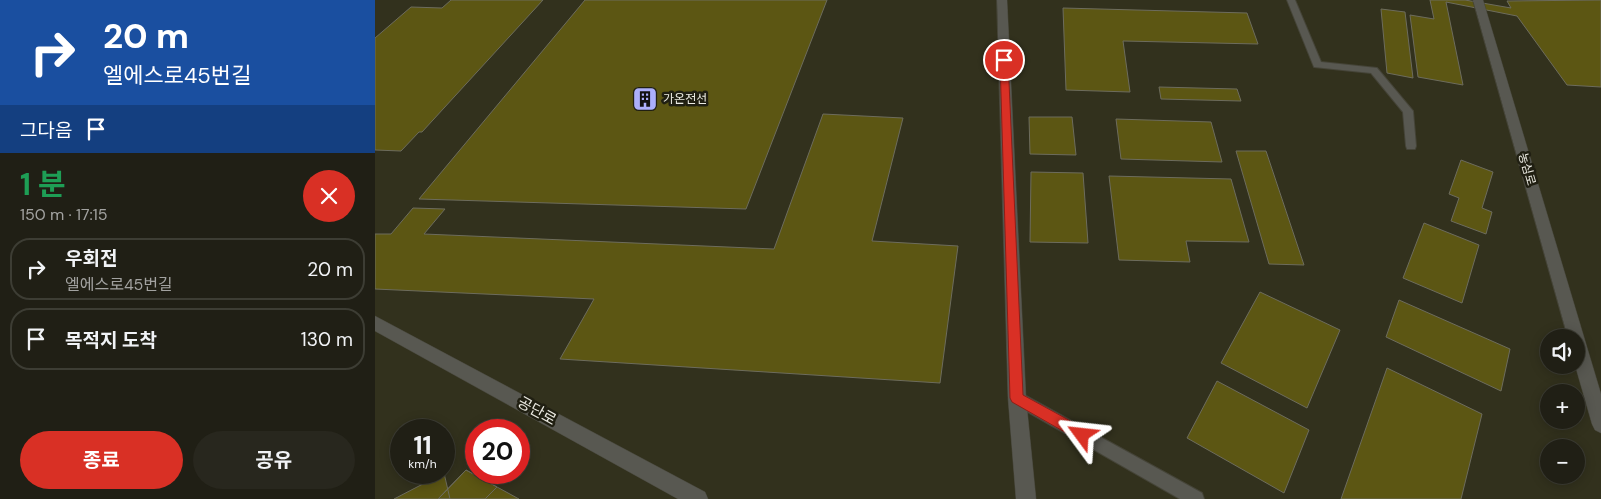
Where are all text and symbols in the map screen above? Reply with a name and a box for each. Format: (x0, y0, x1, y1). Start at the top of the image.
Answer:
text: 20 m (103, 13, 189, 59)
icon: right (20, 20, 85, 85)
pin (983, 39, 1025, 81)
icon: arrive (990, 46, 1018, 74)
text: 엘에스로45번길 (103, 61, 251, 90)
building icon: 가온전선 (632, 86, 658, 112)
place label: 가온전선 (663, 91, 707, 107)
icon: arrive (82, 115, 110, 143)
text: 그다음 (20, 118, 72, 143)
street label: 농심로 (1515, 151, 1539, 187)
text: 1 분 (20, 165, 66, 204)
button: close (303, 170, 355, 222)
text: 150 m · 17:15 (20, 204, 107, 225)
text: 우회전 (65, 246, 117, 271)
icon: right (22, 255, 50, 283)
text: 20 m (307, 257, 353, 282)
text: 엘에스로45번길 (65, 274, 173, 295)
icon: arrive (22, 325, 50, 353)
text: 130 m (301, 327, 353, 352)
text: 목적지 도착 (65, 328, 157, 353)
map controls (1540, 329, 1585, 484)
button: sound (1540, 329, 1585, 374)
button: + (1540, 384, 1585, 429)
street label: 공단로 (514, 392, 560, 430)
position arrow (1055, 408, 1107, 460)
speed limit sign: 20 (465, 419, 530, 484)
text: 11 (413, 429, 432, 462)
button: 종료 (20, 431, 183, 489)
button: 공유 (193, 431, 355, 489)
button: − (1540, 439, 1585, 484)
text: km/h (408, 456, 437, 472)

